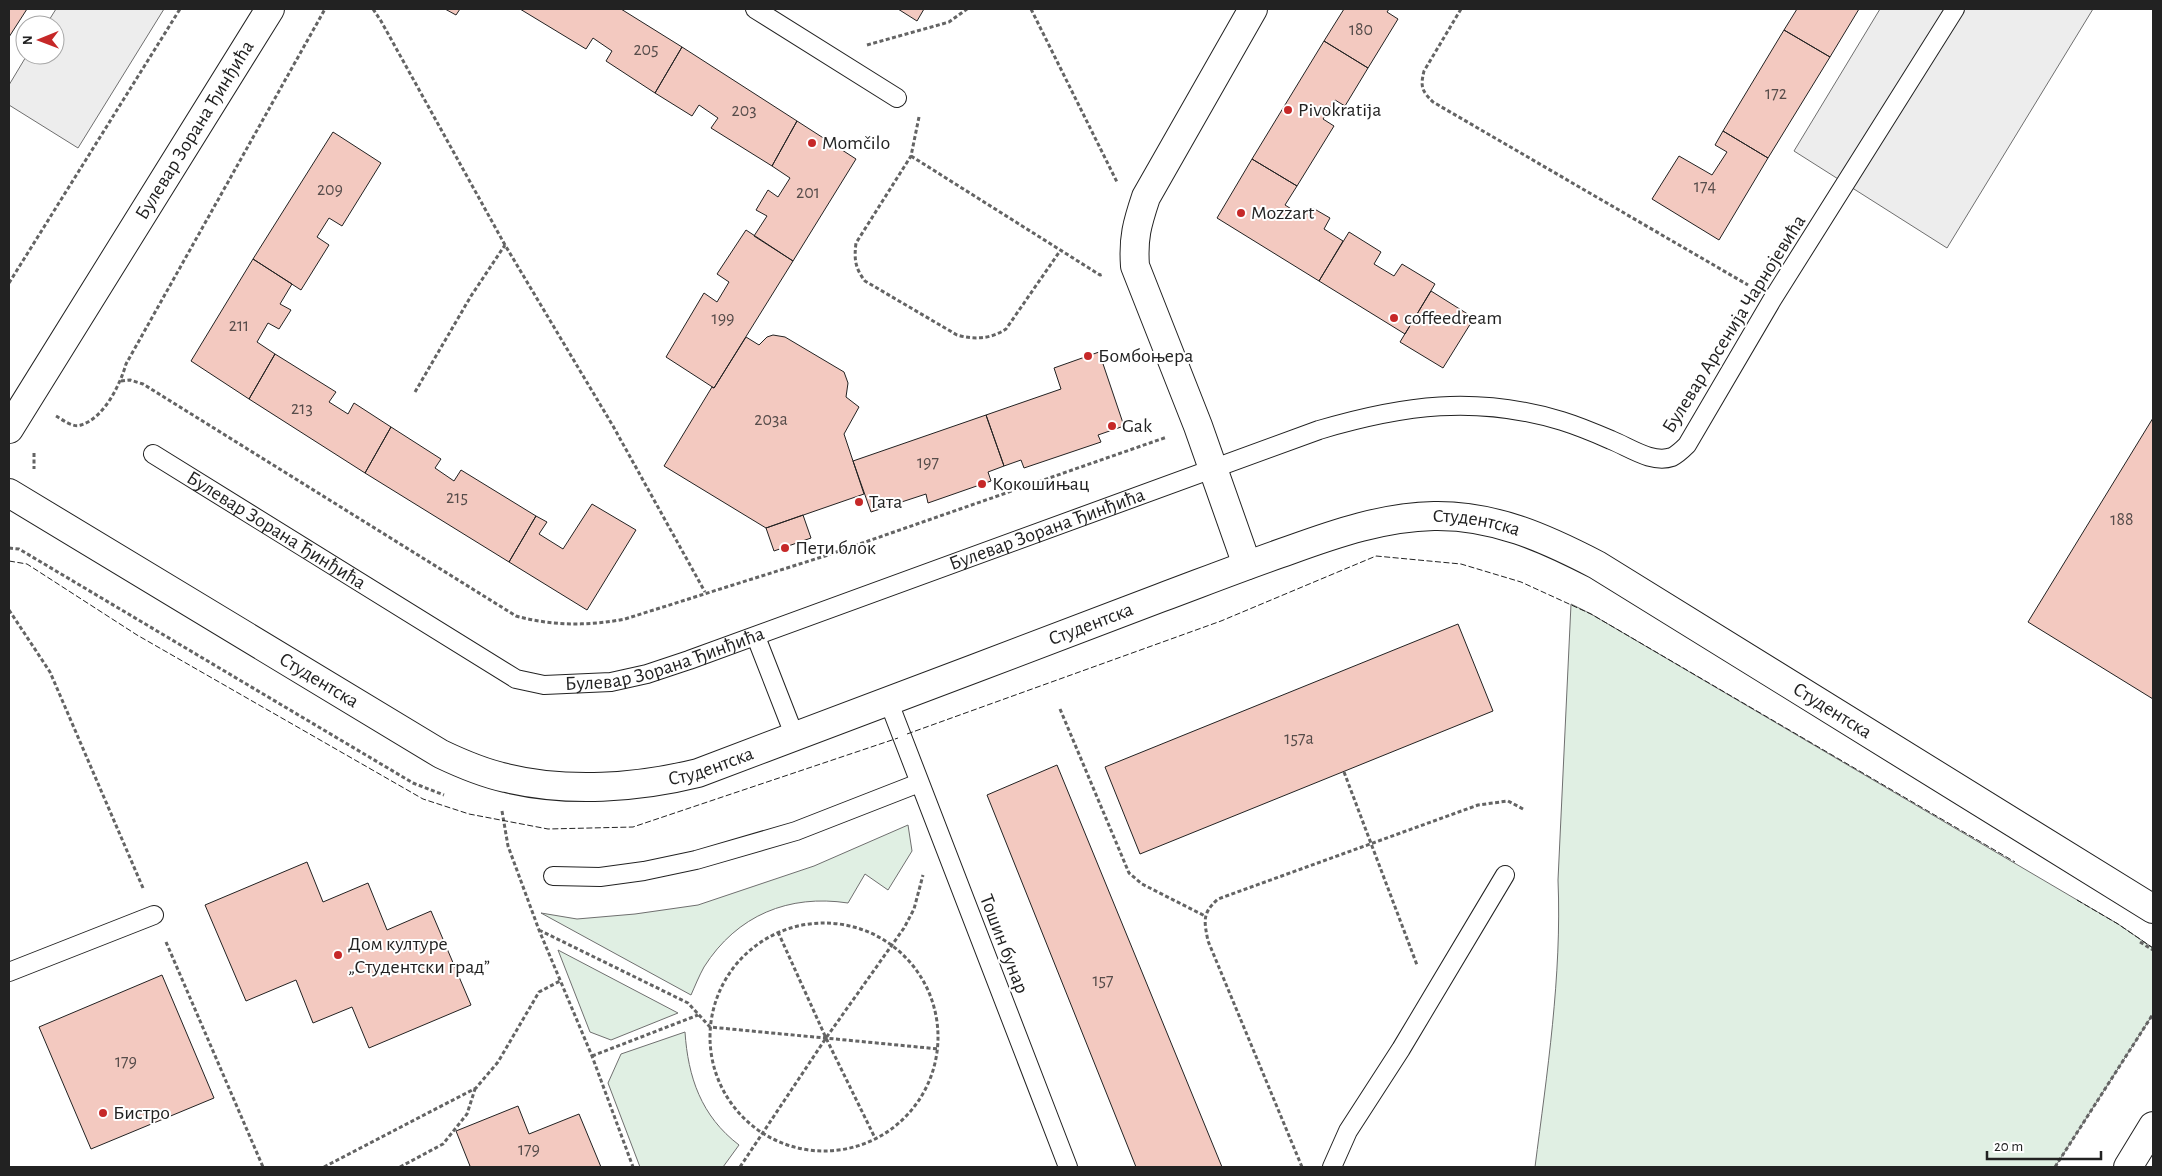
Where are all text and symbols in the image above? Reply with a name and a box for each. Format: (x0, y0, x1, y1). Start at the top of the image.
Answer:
north arrow (15, 15, 65, 65)
house number: 180 (1349, 21, 1373, 39)
text: N (21, 35, 35, 45)
street label: Булевар Зорана Ђинђића (132, 37, 258, 223)
house number: 205 (633, 41, 659, 59)
house number: 172 (1765, 85, 1787, 103)
place label: Pivokratija (1298, 100, 1382, 120)
house number: 203 (731, 102, 757, 120)
marker: Pivokratija (1282, 104, 1294, 116)
place label: Momčilo (822, 133, 890, 153)
marker: Momčilo (806, 137, 818, 149)
house number: 174 (1694, 178, 1717, 196)
house number: 209 (317, 181, 343, 199)
house number: 201 (796, 184, 820, 202)
place label: Mozzart (1251, 203, 1315, 223)
marker: Mozzart (1235, 207, 1247, 219)
street label: Булевар Арсенија Чарнојевића (1659, 212, 1809, 436)
place label: coffeedream (1404, 308, 1502, 328)
house number: 199 (711, 310, 735, 328)
marker: coffeedream (1388, 312, 1400, 324)
house number: 211 (229, 317, 249, 335)
place label: Бомбоњера (1098, 346, 1193, 366)
marker: Бомбоњера (1082, 350, 1094, 362)
house number: 213 (291, 400, 313, 418)
house number: 203a (754, 411, 788, 429)
place label: Gak (1122, 416, 1152, 436)
marker: Gak (1106, 420, 1118, 432)
house number: 197 (917, 454, 939, 472)
street label: Булевар Зорана Ђинђића (183, 467, 369, 593)
place label: Кокошињац (992, 474, 1090, 494)
marker: Кокошињац (976, 478, 988, 490)
street label: Булевар Зорана Ђинђића (947, 485, 1147, 574)
house number: 215 (446, 489, 468, 507)
place label: Тата (869, 492, 902, 512)
marker: Тата (853, 496, 865, 508)
street label: Студентска (1432, 506, 1523, 540)
house number: 188 (2110, 511, 2134, 529)
place label: Пети блок (795, 538, 876, 558)
marker: Пети блок (779, 542, 791, 554)
street label: Студентска (1046, 599, 1136, 649)
street label: Булевар Зорана Ђинђића (565, 623, 767, 694)
street label: Студентска (276, 649, 362, 712)
street label: Студентска (1789, 679, 1875, 742)
house number: 157a (1284, 730, 1314, 748)
street label: Студентска (666, 743, 756, 789)
street label: Тошин бунар (976, 892, 1032, 996)
place label: Дом културе „Студентски град” (348, 934, 490, 977)
marker: Дом културе „Студентски град” (332, 949, 344, 961)
house number: 157 (1092, 972, 1114, 990)
house number: 179 (115, 1053, 137, 1071)
place label: Бистро (113, 1103, 170, 1123)
marker: Бистро (97, 1107, 109, 1119)
scale bar (1987, 1128, 2101, 1160)
text: 20 m (1994, 1139, 2023, 1154)
house number: 179 (518, 1141, 540, 1159)

